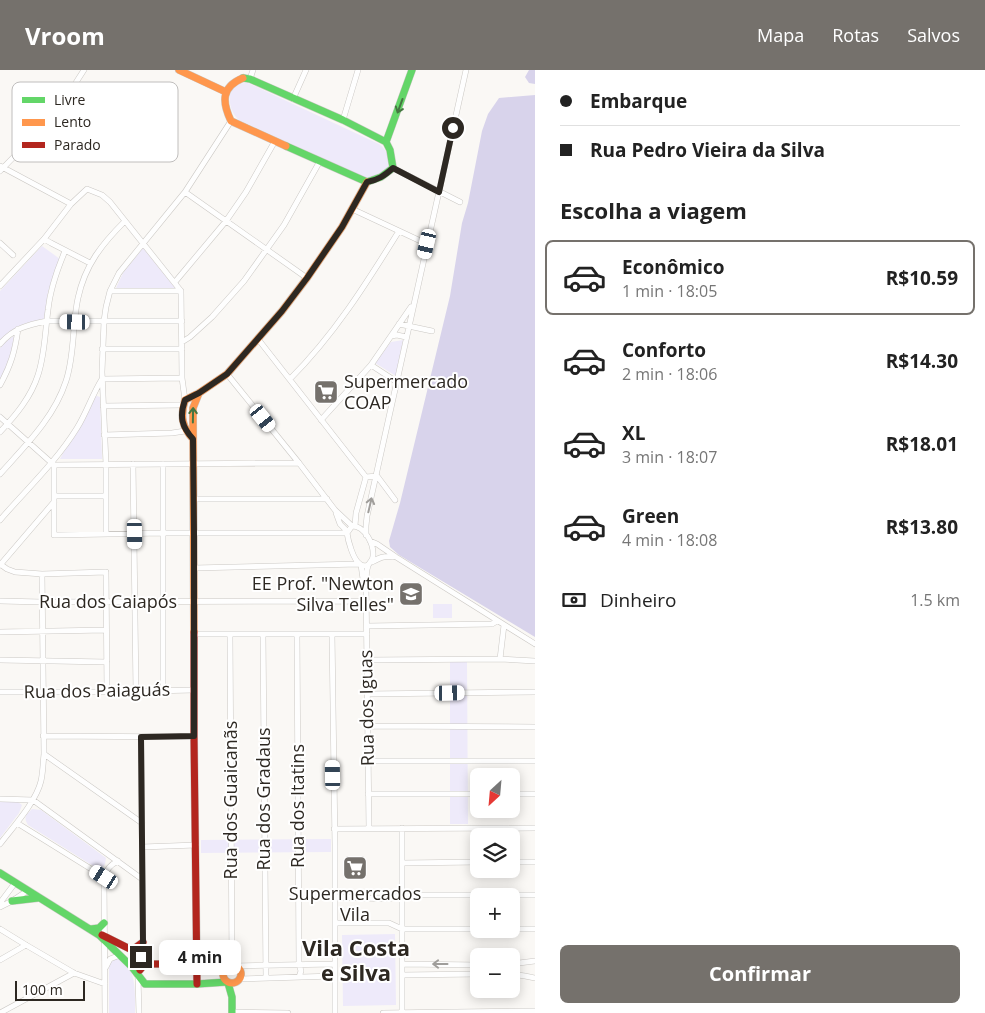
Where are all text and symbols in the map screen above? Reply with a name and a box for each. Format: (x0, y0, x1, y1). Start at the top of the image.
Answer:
text: Vroom (25, 19, 105, 52)
text: Mapa (757, 23, 804, 47)
text: Rotas (832, 23, 879, 47)
text: Salvos (907, 23, 960, 47)
legend (12, 82, 178, 162)
text: Embarque (590, 88, 687, 114)
text: Livre (54, 90, 86, 109)
one-way arrow (395, 98, 404, 114)
text: Lento (54, 112, 91, 131)
route start (442, 117, 464, 139)
text: Parado (54, 135, 101, 154)
text: Rua Pedro Vieira da Silva (590, 137, 825, 163)
text: Escolha a viagem (560, 195, 747, 225)
car (416, 228, 437, 260)
text: Econômico (622, 254, 724, 280)
icon: car (562, 255, 607, 300)
text: R$10.59 (886, 265, 958, 291)
text: 1 min · 18:05 (622, 280, 717, 302)
car (59, 314, 90, 330)
text: Conforto (622, 337, 706, 363)
icon: car (562, 338, 607, 383)
text: R$14.30 (886, 348, 958, 374)
text: 2 min · 18:06 (622, 363, 717, 385)
place label: Supermercado COAP (344, 369, 468, 414)
supermarket icon: Supermercado COAP (313, 379, 339, 405)
car (247, 402, 278, 434)
one-way arrow (188, 408, 198, 424)
text: XL (622, 420, 645, 446)
icon: car (562, 421, 607, 466)
text: R$18.01 (886, 431, 958, 457)
text: 3 min · 18:07 (622, 446, 717, 468)
one-way arrow (366, 498, 375, 514)
text: Green (622, 503, 679, 529)
icon: car (562, 504, 607, 549)
text: R$13.80 (886, 514, 958, 540)
car (127, 519, 142, 549)
text: 4 min · 18:08 (622, 529, 717, 551)
place label: EE Prof. "Newton Silva Telles" (252, 571, 394, 616)
school or university icon: EE Prof. "Newton Silva Telles" (398, 581, 424, 607)
icon: cash (560, 586, 588, 614)
text: Dinheiro (600, 587, 677, 613)
street label: Rua dos Caiapós (39, 589, 177, 613)
text: 1.5 km (910, 589, 960, 611)
street label: Rua dos Iguas (353, 650, 379, 766)
street label: Rua dos Paiaguás (23, 677, 171, 703)
car (434, 685, 465, 701)
street label: Rua dos Guaicanãs (218, 721, 242, 879)
street label: Rua dos Gradaus (251, 728, 275, 871)
street label: Rua dos Itatins (285, 744, 309, 868)
car (325, 760, 340, 790)
north arrow (470, 768, 520, 818)
map controls (470, 768, 520, 998)
button: layers (470, 828, 520, 878)
supermarket icon: Supermercados Vila (342, 855, 368, 881)
car (87, 863, 120, 891)
place label: Supermercados Vila (289, 881, 421, 926)
button: + (470, 888, 520, 938)
district label: Vila Costa e Silva (302, 932, 410, 987)
callout: 4 min (158, 940, 241, 974)
button: Confirmar (560, 945, 960, 1003)
route end (130, 946, 152, 968)
text: 4 min (178, 946, 222, 968)
button: − (470, 948, 520, 998)
one-way arrow (433, 959, 449, 969)
scale bar (15, 978, 85, 1001)
text: 100 m (22, 980, 63, 999)

